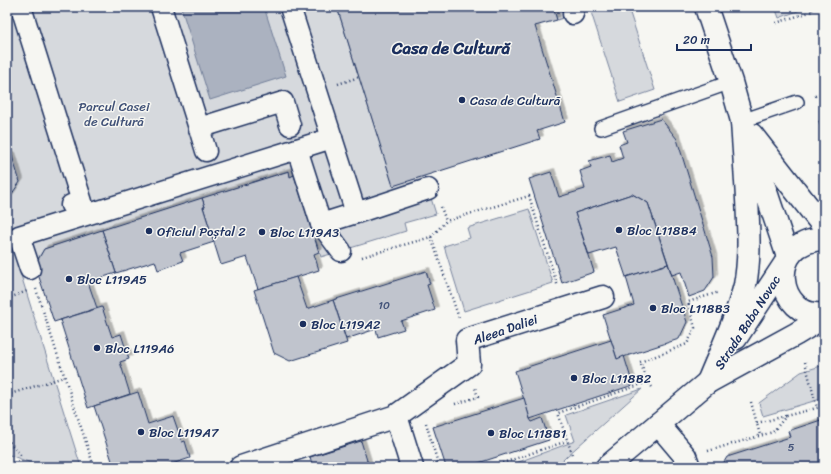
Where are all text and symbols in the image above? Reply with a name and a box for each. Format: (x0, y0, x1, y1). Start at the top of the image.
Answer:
scale bar (677, 26, 751, 52)
text: 20 m (683, 29, 710, 51)
district label: Casa de Cultură (391, 33, 512, 63)
place label: Casa de Cultură (470, 89, 561, 112)
park label: Parcul Casei de Cultură (78, 95, 150, 133)
marker: Casa de Cultură (457, 95, 467, 105)
place label: Bloc L118B4 (627, 219, 697, 242)
place label: Oficiul Poștal 2 (157, 220, 246, 243)
place label: Bloc L119A3 (270, 221, 339, 244)
marker: Bloc L118B4 (614, 225, 624, 235)
marker: Oficiul Poștal 2 (144, 226, 154, 236)
marker: Bloc L119A3 (257, 227, 267, 237)
place label: Bloc L119A5 (77, 268, 147, 291)
street label: Strada Baba Novac (708, 270, 787, 374)
marker: Bloc L119A5 (64, 274, 74, 284)
house number: 10 (378, 296, 390, 315)
place label: Bloc L118B3 (661, 297, 730, 320)
marker: Bloc L118B3 (648, 303, 658, 313)
street label: Aleea Daliei (469, 308, 541, 352)
place label: Bloc L119A2 (311, 313, 381, 336)
marker: Bloc L119A2 (298, 319, 308, 329)
place label: Bloc L119A6 (105, 337, 174, 360)
marker: Bloc L119A6 (92, 343, 102, 353)
place label: Bloc L118B2 (582, 367, 652, 390)
marker: Bloc L118B2 (569, 373, 579, 383)
place label: Bloc L119A7 (149, 421, 220, 444)
place label: Bloc L118B1 (499, 422, 567, 445)
marker: Bloc L119A7 (136, 427, 146, 437)
marker: Bloc L118B1 (486, 428, 496, 438)
house number: 5 (788, 438, 795, 457)

